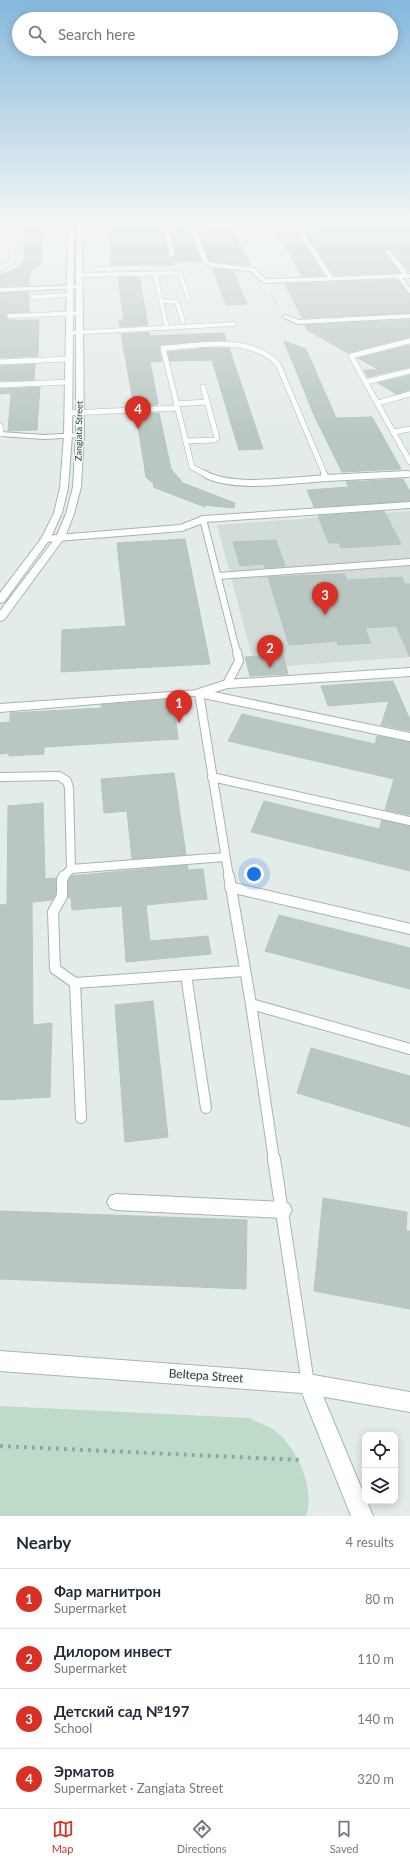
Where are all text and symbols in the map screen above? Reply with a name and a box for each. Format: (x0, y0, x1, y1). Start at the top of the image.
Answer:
search box (12, 12, 398, 56)
icon: search (26, 23, 48, 45)
text: Search here (58, 25, 135, 43)
pin: 4 (125, 396, 151, 429)
street label: Zangiata Street (72, 400, 85, 461)
pin: 3 (312, 582, 338, 615)
pin: 2 (257, 635, 283, 668)
pin: 1 (166, 690, 192, 723)
your location (244, 864, 264, 884)
street label: Beltepa Street (168, 1365, 245, 1386)
map controls (362, 1432, 398, 1504)
button: locate (362, 1432, 398, 1468)
button: layers (362, 1468, 398, 1504)
text: Nearby (16, 1532, 71, 1553)
text: 4 results (346, 1534, 394, 1550)
text: Фар магнитрон (54, 1582, 161, 1600)
text: 1 (25, 1591, 33, 1607)
text: 80 m (365, 1591, 394, 1607)
text: Supermarket (54, 1600, 127, 1616)
text: Дилором инвест (54, 1642, 172, 1660)
text: 2 (25, 1651, 33, 1667)
text: 110 m (357, 1651, 394, 1667)
text: Supermarket (54, 1660, 127, 1676)
text: Детский сад №197 (54, 1702, 189, 1720)
text: 3 (25, 1711, 33, 1727)
text: 140 m (357, 1711, 394, 1727)
text: School (54, 1720, 92, 1736)
text: Эрматов (54, 1762, 114, 1780)
text: 4 (25, 1771, 33, 1787)
text: 320 m (357, 1771, 394, 1787)
text: Supermarket · Zangiata Street (54, 1780, 223, 1796)
tab: Map (52, 1818, 74, 1855)
tab: Directions (177, 1818, 226, 1855)
tab: Saved (330, 1818, 358, 1855)

